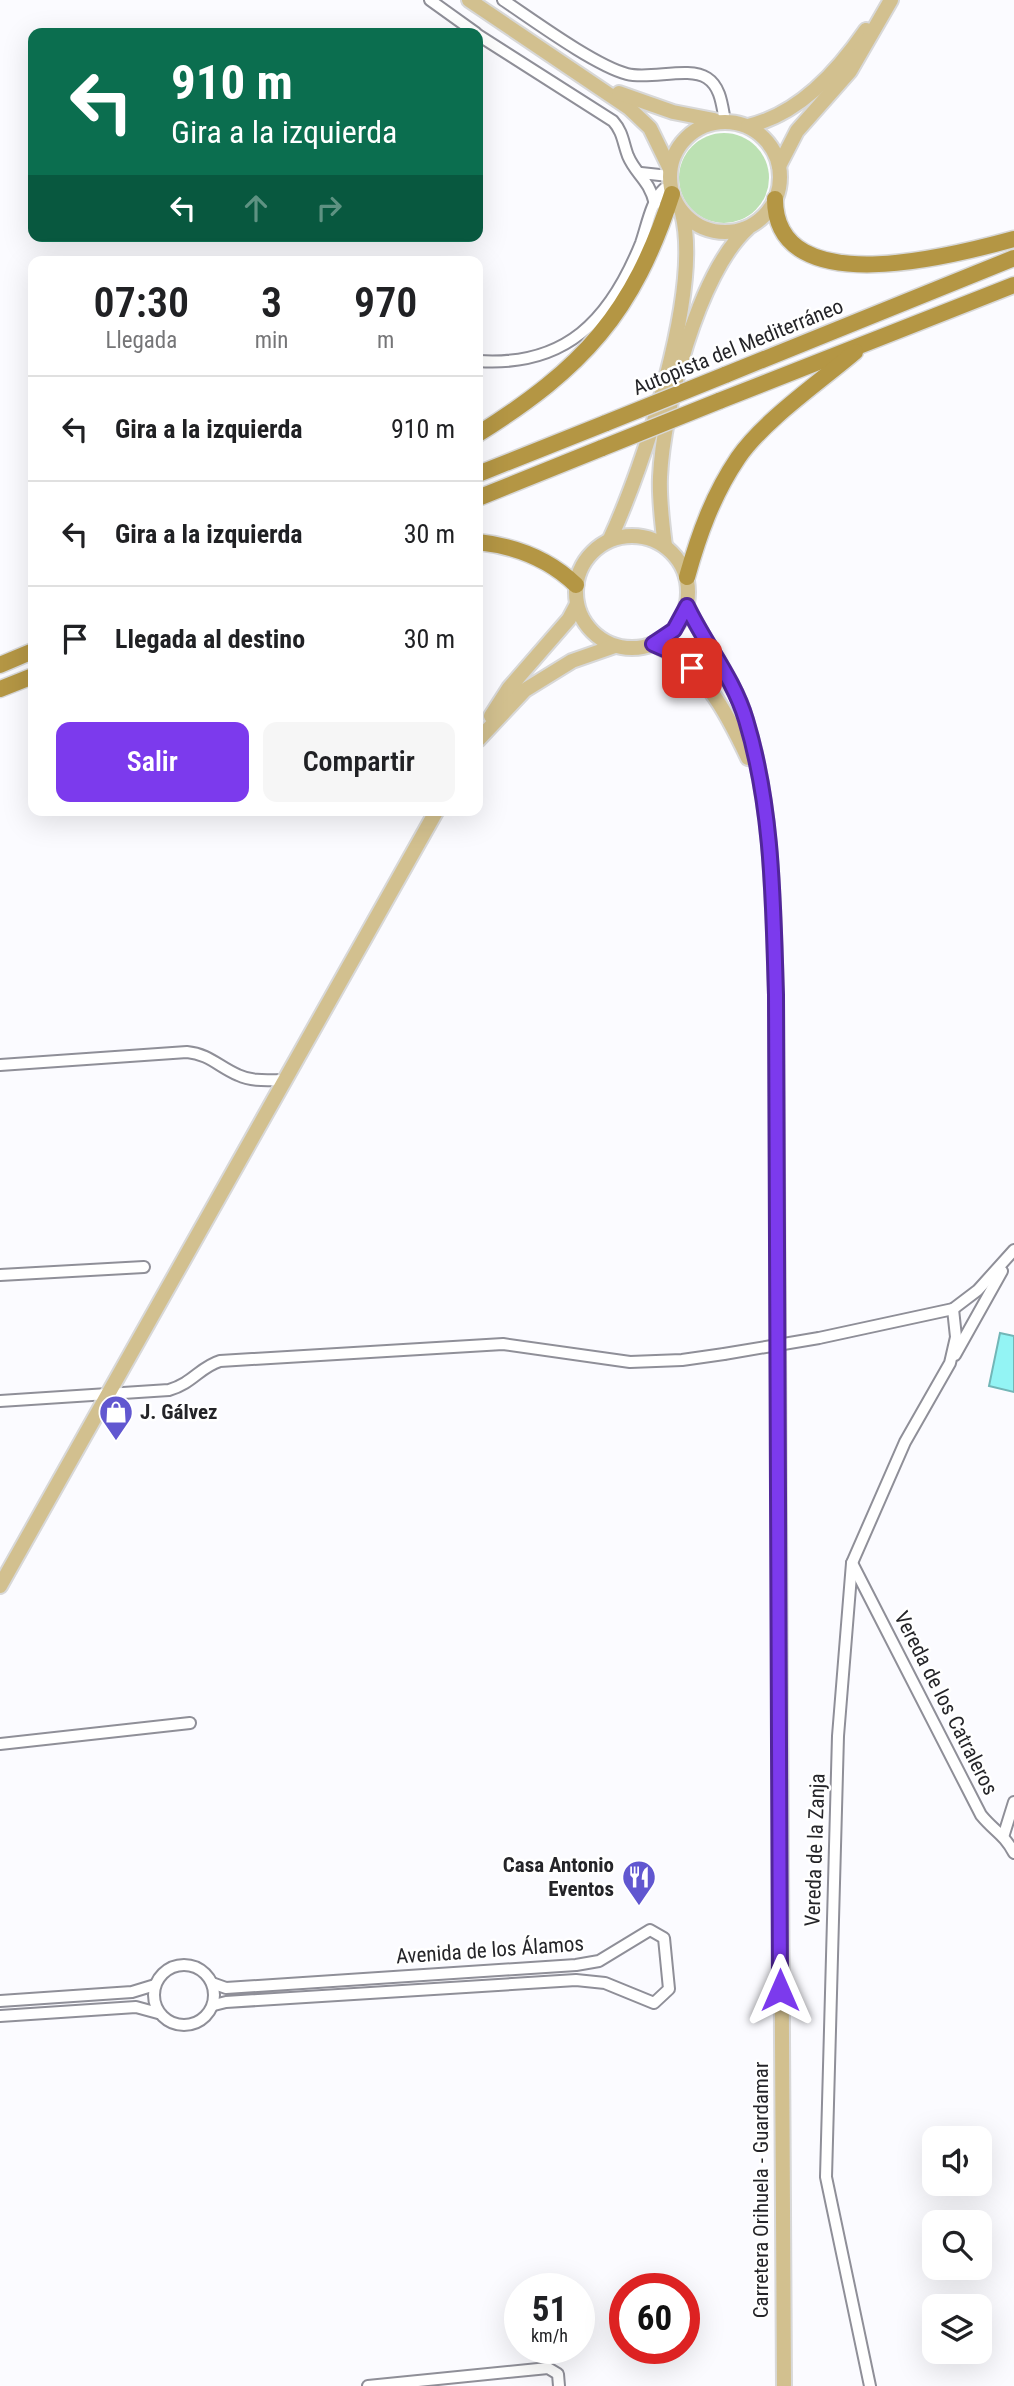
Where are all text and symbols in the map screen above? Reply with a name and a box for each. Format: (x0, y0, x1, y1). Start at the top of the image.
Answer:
text: 910 m (171, 54, 293, 111)
icon: left (56, 56, 147, 147)
text: Gira a la izquierda (171, 113, 397, 151)
icon: left (164, 189, 202, 227)
icon: ahead (237, 189, 275, 227)
icon: right (310, 189, 348, 227)
text: 07:30 (94, 278, 189, 327)
text: 3 (261, 278, 282, 327)
text: 970 (354, 278, 417, 327)
street label: Autopista del Mediterráneo (629, 294, 847, 400)
text: Llegada (105, 327, 177, 354)
text: min (255, 327, 288, 354)
text: m (377, 327, 394, 354)
icon: left (56, 410, 94, 448)
text: Gira a la izquierda (115, 414, 303, 444)
text: 910 m (391, 414, 455, 444)
icon: left (56, 515, 94, 553)
text: Gira a la izquierda (115, 519, 303, 549)
text: 30 m (404, 519, 455, 549)
icon: arrive (56, 620, 94, 658)
text: Llegada al destino (115, 624, 305, 654)
text: 30 m (404, 624, 455, 654)
pin (662, 638, 722, 698)
icon: arrive (673, 649, 711, 687)
button: Salir (56, 722, 249, 802)
button: Compartir (263, 722, 455, 802)
shop icon: J. Gálvez (97, 1393, 135, 1442)
place label: J. Gálvez (140, 1400, 218, 1424)
street label: Vereda de los Catraleros (889, 1607, 1003, 1799)
street label: Vereda de la Zanja (800, 1773, 830, 1927)
place label: Casa Antonio Eventos (503, 1853, 614, 1901)
restaurant icon: Casa Antonio Eventos (620, 1858, 658, 1907)
street label: Avenida de los Álamos (395, 1931, 585, 1969)
position arrow (743, 1953, 817, 2027)
street label: Carretera Orihuela - Guardamar (749, 2062, 773, 2318)
map controls (922, 2126, 992, 2364)
button: sound (922, 2126, 992, 2196)
button: search (922, 2210, 992, 2280)
speed limit sign: 60 (609, 2273, 700, 2364)
text: 51 (532, 2289, 567, 2330)
button: layers (922, 2294, 992, 2364)
text: km/h (531, 2325, 568, 2346)

